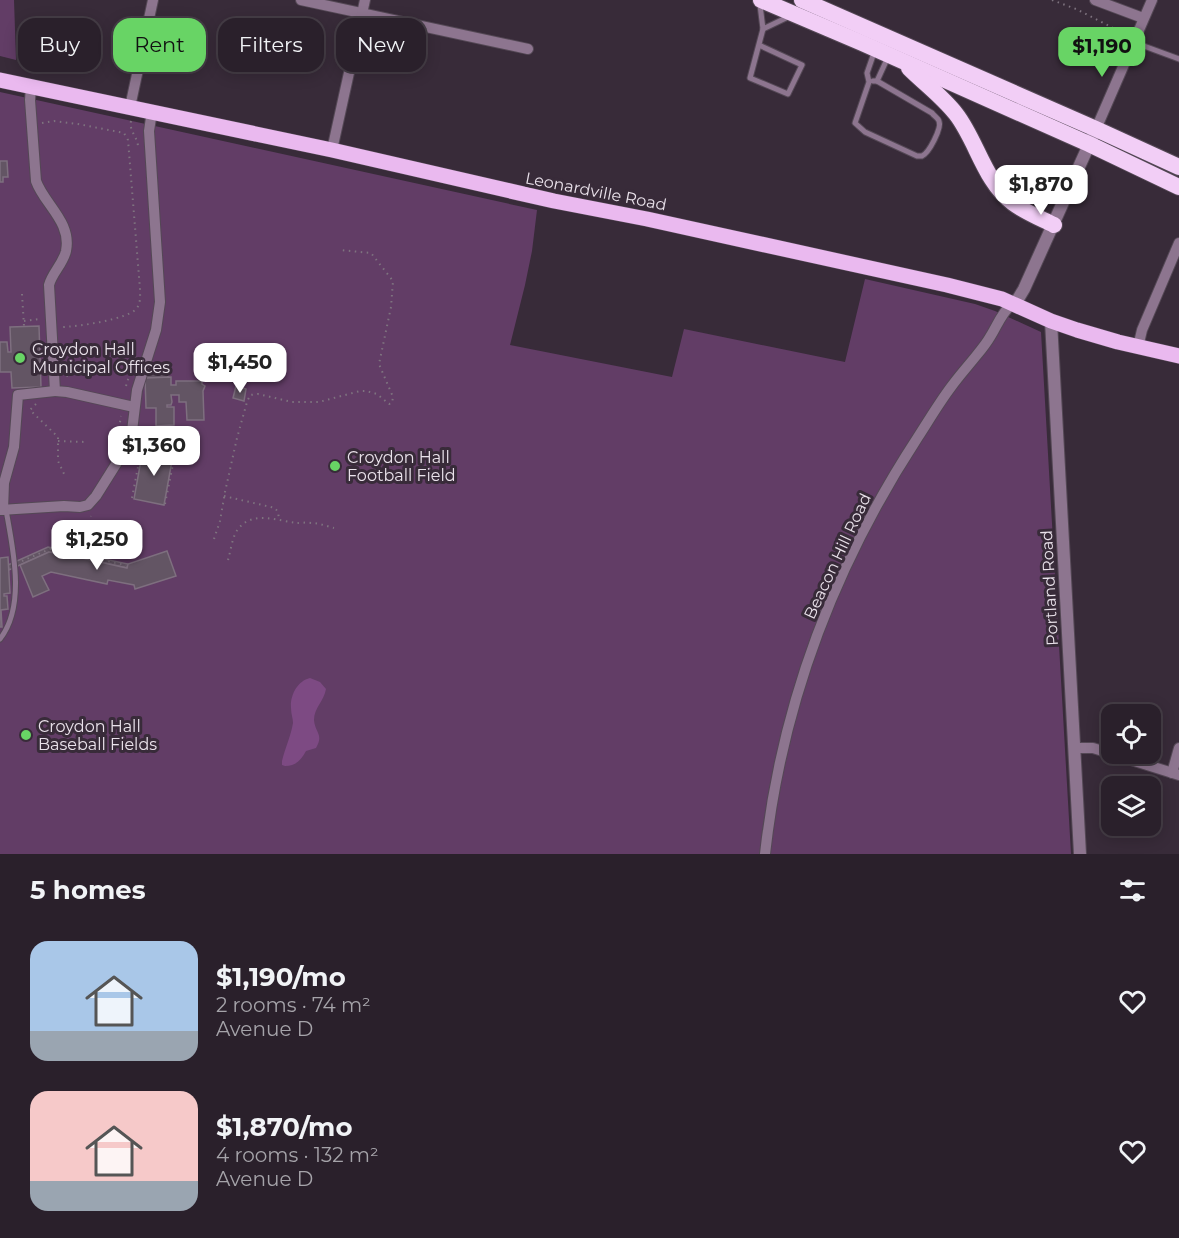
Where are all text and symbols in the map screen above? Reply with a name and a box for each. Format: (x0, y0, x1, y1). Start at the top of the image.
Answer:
chip: Buy (18, 18, 101, 72)
chip: Rent (113, 18, 206, 72)
chip: Filters (218, 18, 324, 72)
chip: New (336, 18, 426, 72)
pin: $1,190 (1053, 27, 1151, 78)
text: $1,190 (1072, 34, 1132, 58)
pin: $1,870 (992, 165, 1090, 216)
street label: Leonardville Road (524, 168, 668, 215)
text: $1,870 (1009, 172, 1073, 196)
place label: Croydon Hall Municipal Offices (32, 340, 170, 377)
pin: $1,450 (191, 343, 289, 394)
text: $1,450 (208, 350, 272, 374)
marker: Croydon Hall Municipal Offices (13, 351, 27, 365)
pin: $1,360 (105, 426, 203, 477)
text: $1,360 (122, 433, 186, 457)
place label: Croydon Hall Football Field (347, 448, 456, 485)
marker: Croydon Hall Football Field (328, 459, 342, 473)
street label: Beacon Hill Road (800, 490, 875, 622)
pin: $1,250 (48, 520, 146, 571)
text: $1,250 (65, 527, 129, 551)
street label: Portland Road (1037, 530, 1062, 646)
map controls (1101, 704, 1161, 836)
button: locate (1101, 704, 1161, 764)
place label: Croydon Hall Baseball Fields (38, 717, 157, 754)
marker: Croydon Hall Baseball Fields (19, 728, 33, 742)
button: layers (1101, 776, 1161, 836)
text: 5 homes (30, 874, 146, 906)
icon: filters (1116, 874, 1149, 907)
text: $1,190/mo (216, 961, 346, 993)
icon: home (78, 965, 150, 1037)
icon: heart (1116, 985, 1149, 1018)
text: 2 rooms · 74 m² (216, 993, 371, 1017)
text: Avenue D (216, 1017, 313, 1041)
text: $1,870/mo (216, 1111, 352, 1143)
icon: home (78, 1115, 150, 1187)
icon: heart (1116, 1135, 1149, 1168)
text: 4 rooms · 132 m² (216, 1143, 379, 1167)
text: Avenue D (216, 1167, 313, 1191)

